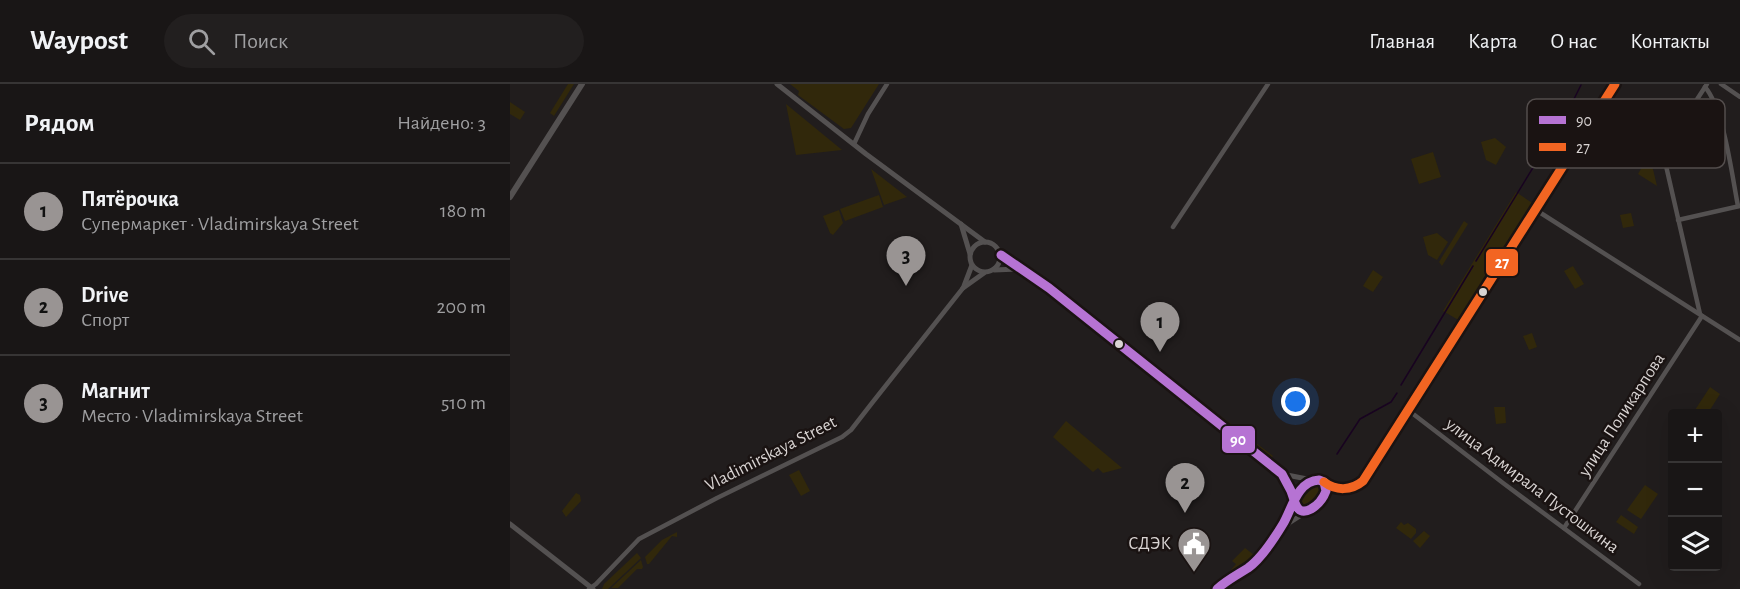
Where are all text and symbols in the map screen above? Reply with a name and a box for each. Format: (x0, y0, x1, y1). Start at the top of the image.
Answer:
search box (164, 14, 584, 68)
icon: search (185, 25, 218, 58)
text: Waypost (30, 27, 128, 55)
text: Поиск (233, 30, 288, 52)
text: Главная (1369, 31, 1435, 52)
text: Карта (1468, 31, 1517, 52)
text: О нас (1550, 31, 1597, 52)
text: Контакты (1630, 31, 1710, 52)
legend (1527, 99, 1725, 168)
text: Рядом (24, 110, 95, 136)
text: Найдено: 3 (397, 113, 486, 133)
text: 90 (1576, 113, 1592, 129)
text: 27 (1576, 140, 1590, 156)
text: Пятёрочка (81, 188, 179, 210)
text: 1 (40, 201, 47, 221)
text: 180 m (440, 201, 486, 221)
text: Супермаркет · Vladimirskaya Street (81, 214, 359, 234)
pin: 3 (886, 236, 926, 286)
line badge: 27 (1485, 248, 1519, 277)
text: 27 (1495, 255, 1509, 271)
text: Drive (81, 284, 129, 306)
unlabelled marker (1477, 286, 1489, 298)
text: 2 (39, 297, 48, 317)
text: 200 m (436, 297, 486, 317)
pin: 1 (1140, 302, 1180, 352)
text: Спорт (81, 310, 129, 330)
unlabelled marker (1113, 338, 1125, 350)
street label: улица Поликарпова (1575, 350, 1669, 481)
text: Магнит (81, 380, 150, 402)
your location (1281, 387, 1310, 416)
text: 3 (39, 393, 48, 413)
text: 510 m (441, 393, 486, 413)
text: Место · Vladimirskaya Street (81, 406, 303, 426)
map controls (1668, 409, 1722, 571)
button: + (1668, 409, 1722, 463)
street label: Vladimirskaya Street (702, 413, 840, 495)
street label: улица Адмирала Пустошкина (1441, 415, 1622, 557)
line badge: 90 (1221, 425, 1256, 454)
text: 90 (1230, 432, 1246, 448)
button: − (1668, 463, 1722, 517)
pin: 2 (1166, 464, 1204, 513)
button: layers (1668, 517, 1722, 571)
public building icon: СДЭК (1176, 526, 1212, 573)
place label: СДЭК (1128, 535, 1172, 553)

